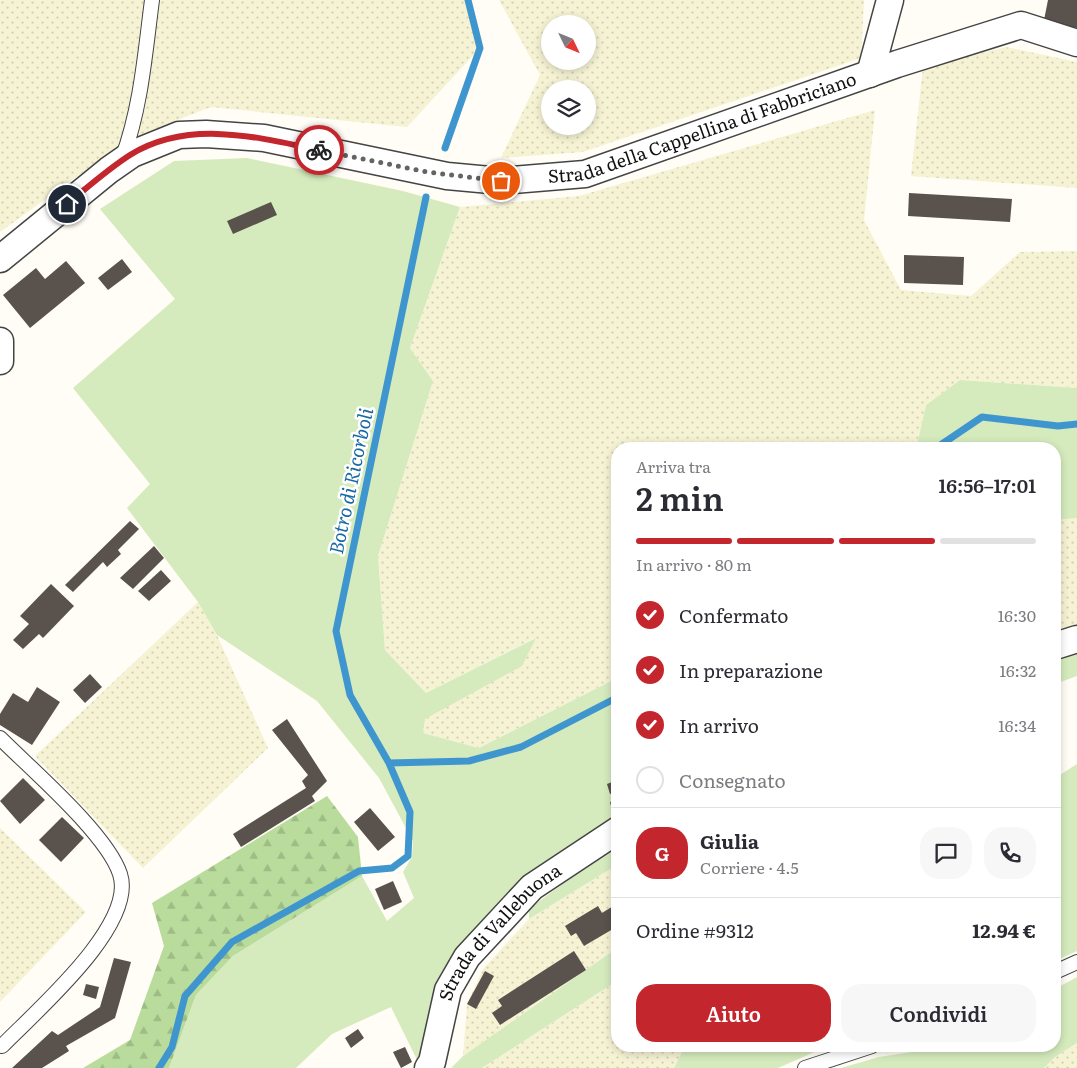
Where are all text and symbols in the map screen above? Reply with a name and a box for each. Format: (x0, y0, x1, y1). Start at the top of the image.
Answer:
north arrow (541, 15, 596, 70)
map controls (541, 15, 596, 135)
street label: Strada della Cappellina di Fabbriciano (547, 64, 860, 189)
button: layers (541, 80, 596, 135)
courier (294, 125, 344, 175)
icon: bike (305, 136, 333, 164)
pin (480, 160, 522, 202)
icon: bag (487, 167, 515, 195)
pin (46, 183, 88, 225)
icon: home (53, 190, 81, 218)
water label: Botro di Ricorboli (321, 405, 379, 556)
text: Arriva tra (636, 454, 711, 478)
text: 16:56–17:01 (938, 471, 1036, 499)
text: 2 min (636, 473, 724, 521)
text: In arrivo · 80 m (636, 552, 752, 576)
icon: check (636, 601, 664, 629)
text: Confermato (679, 601, 788, 629)
text: 16:30 (998, 603, 1036, 627)
icon: check (636, 656, 664, 684)
text: In preparazione (679, 656, 823, 684)
text: 16:32 (999, 658, 1036, 682)
icon: check (636, 711, 664, 739)
text: In arrivo (679, 711, 759, 739)
text: 16:34 (998, 713, 1036, 737)
text: Consegnato (679, 766, 786, 794)
text: Giulia (700, 827, 759, 855)
button: chat (920, 827, 972, 879)
button: phone (984, 827, 1036, 879)
text: G (655, 839, 669, 867)
text: Corriere · 4.5 (700, 855, 799, 879)
street label: Strada di Vallebuona (431, 856, 566, 1003)
text: Ordine #9312 (636, 916, 754, 944)
text: 12.94 € (972, 916, 1036, 944)
button: Aiuto (636, 984, 831, 1042)
button: Condividi (841, 984, 1036, 1042)

